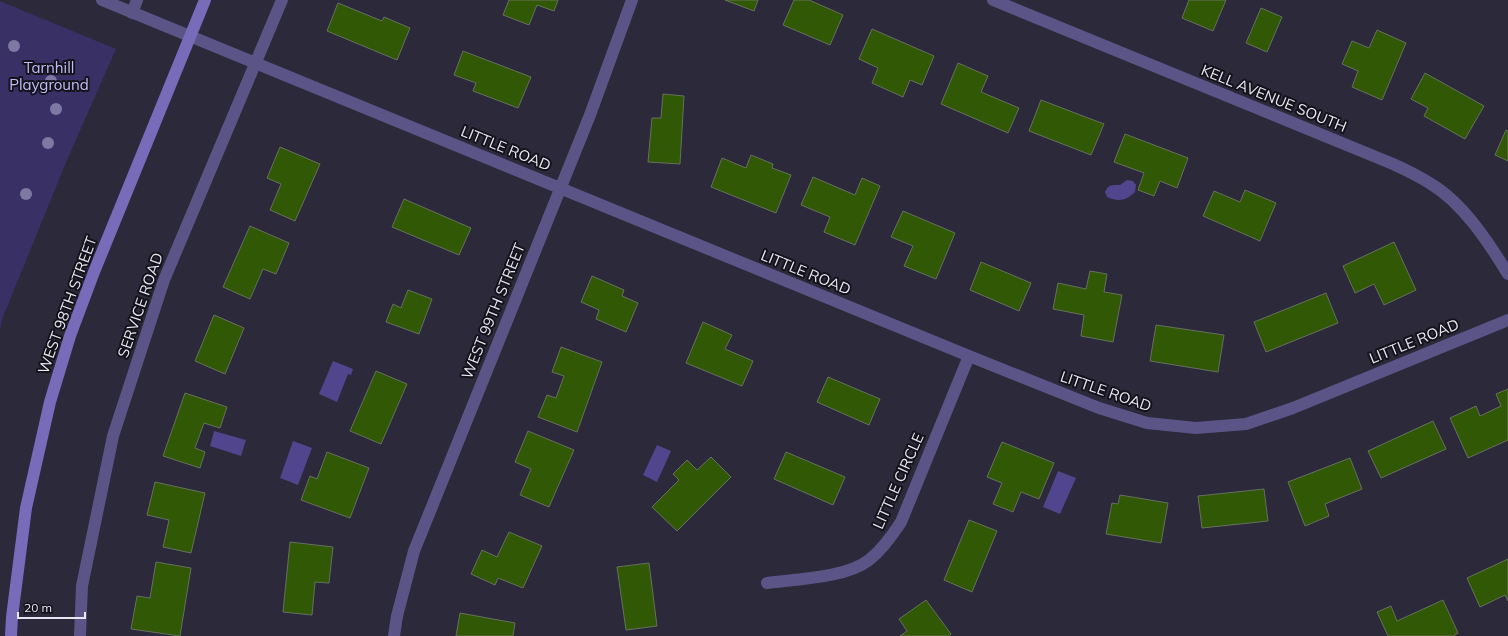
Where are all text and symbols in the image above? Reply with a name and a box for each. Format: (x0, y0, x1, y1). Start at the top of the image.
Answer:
park label: Tarnhill Playground (9, 58, 89, 94)
street label: KELL AVENUE SOUTH (1198, 60, 1350, 136)
street label: LITTLE ROAD (458, 121, 554, 175)
street label: WEST 98TH STREET (33, 234, 101, 376)
street label: WEST 99TH STREET (457, 240, 529, 382)
street label: LITTLE ROAD (758, 245, 854, 299)
street label: SERVICE ROAD (113, 250, 167, 360)
street label: LITTLE ROAD (1366, 314, 1462, 368)
street label: LITTLE ROAD (1058, 367, 1154, 415)
street label: LITTLE CIRCLE (868, 430, 928, 532)
scale bar (18, 594, 85, 620)
text: 20 m (24, 600, 52, 615)

